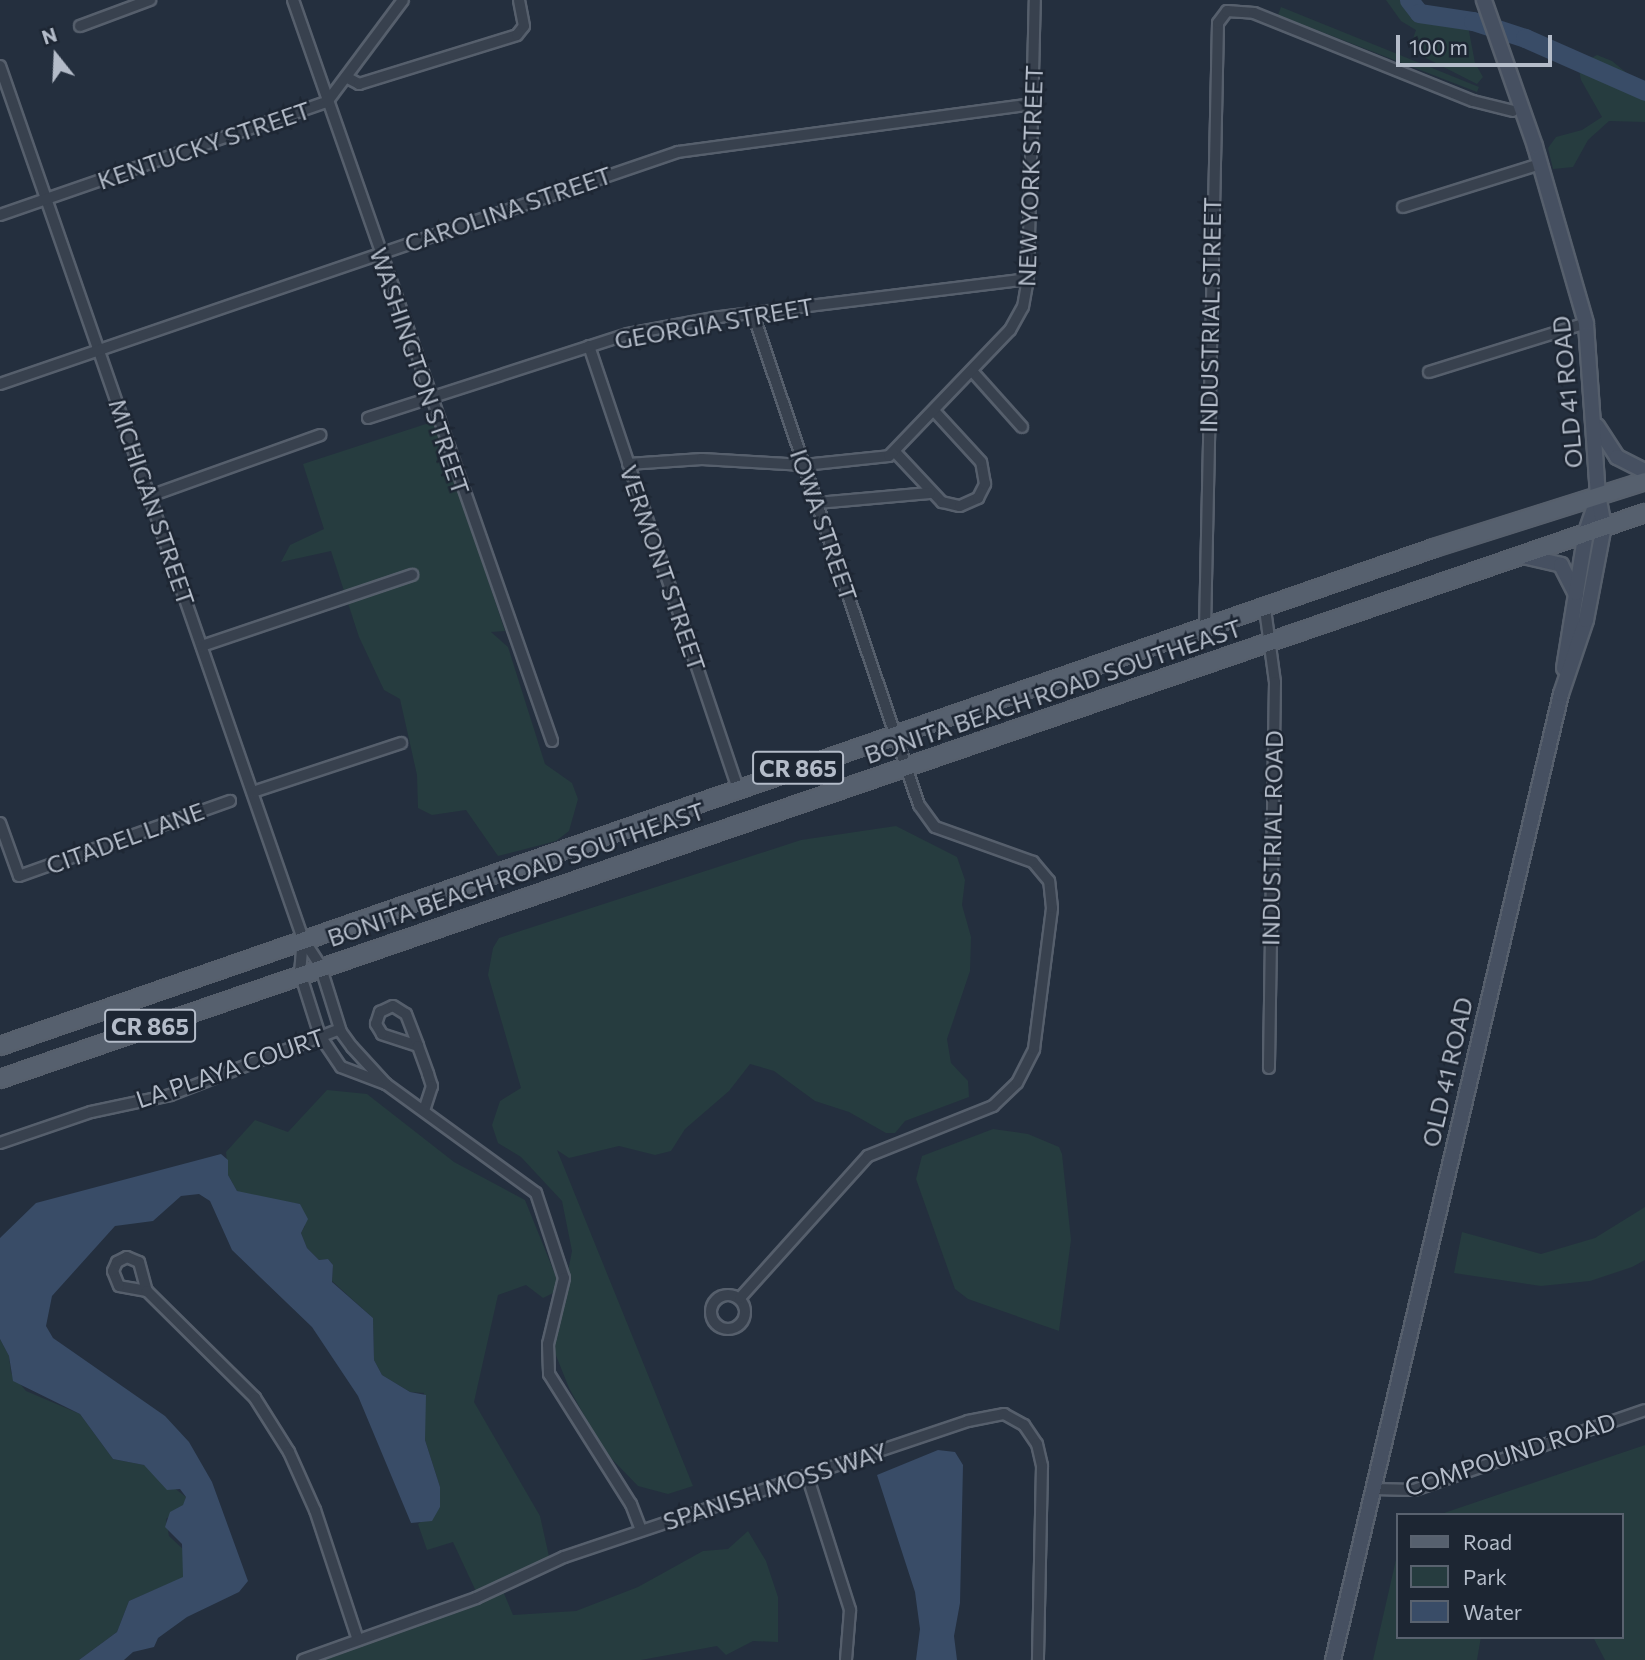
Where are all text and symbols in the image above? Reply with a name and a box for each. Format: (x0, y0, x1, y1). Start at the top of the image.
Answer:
north arrow (21, 21, 91, 91)
scale bar (1400, 21, 1556, 65)
text: N (39, 22, 60, 49)
text: 100 m (1409, 34, 1468, 59)
street label: NEW YORK STREET (1012, 65, 1048, 287)
street label: KENTUCKY STREET (94, 95, 314, 195)
street label: CAROLINA STREET (401, 160, 615, 258)
street label: INDUSTRIAL STREET (1194, 197, 1226, 433)
street label: WASHINGTON STREET (364, 244, 476, 498)
street label: GEORGIA STREET (612, 291, 816, 355)
street label: OLD 41 ROAD (1546, 315, 1588, 469)
street label: MICHIGAN STREET (103, 395, 201, 609)
street label: IOWA STREET (785, 445, 863, 605)
street label: VERMONT STREET (614, 461, 712, 675)
street label: BONITA BEACH ROAD SOUTHEAST (861, 613, 1245, 769)
street label: INDUSTRIAL ROAD (1256, 730, 1288, 946)
road number: CR 865 (751, 748, 845, 788)
street label: CITADEL LANE (42, 796, 208, 880)
street label: BONITA BEACH ROAD SOUTHEAST (324, 796, 708, 952)
street label: OLD 41 ROAD (1416, 994, 1478, 1150)
road number: CR 865 (103, 1007, 197, 1046)
street label: LA PLAYA COURT (132, 1022, 328, 1114)
street label: COMPOUND ROAD (1401, 1406, 1619, 1502)
street label: SPANISH MOSS WAY (659, 1436, 891, 1536)
legend (1396, 1513, 1624, 1639)
text: Road (1463, 1529, 1512, 1554)
text: Park (1463, 1564, 1507, 1589)
text: Water (1463, 1599, 1522, 1624)

